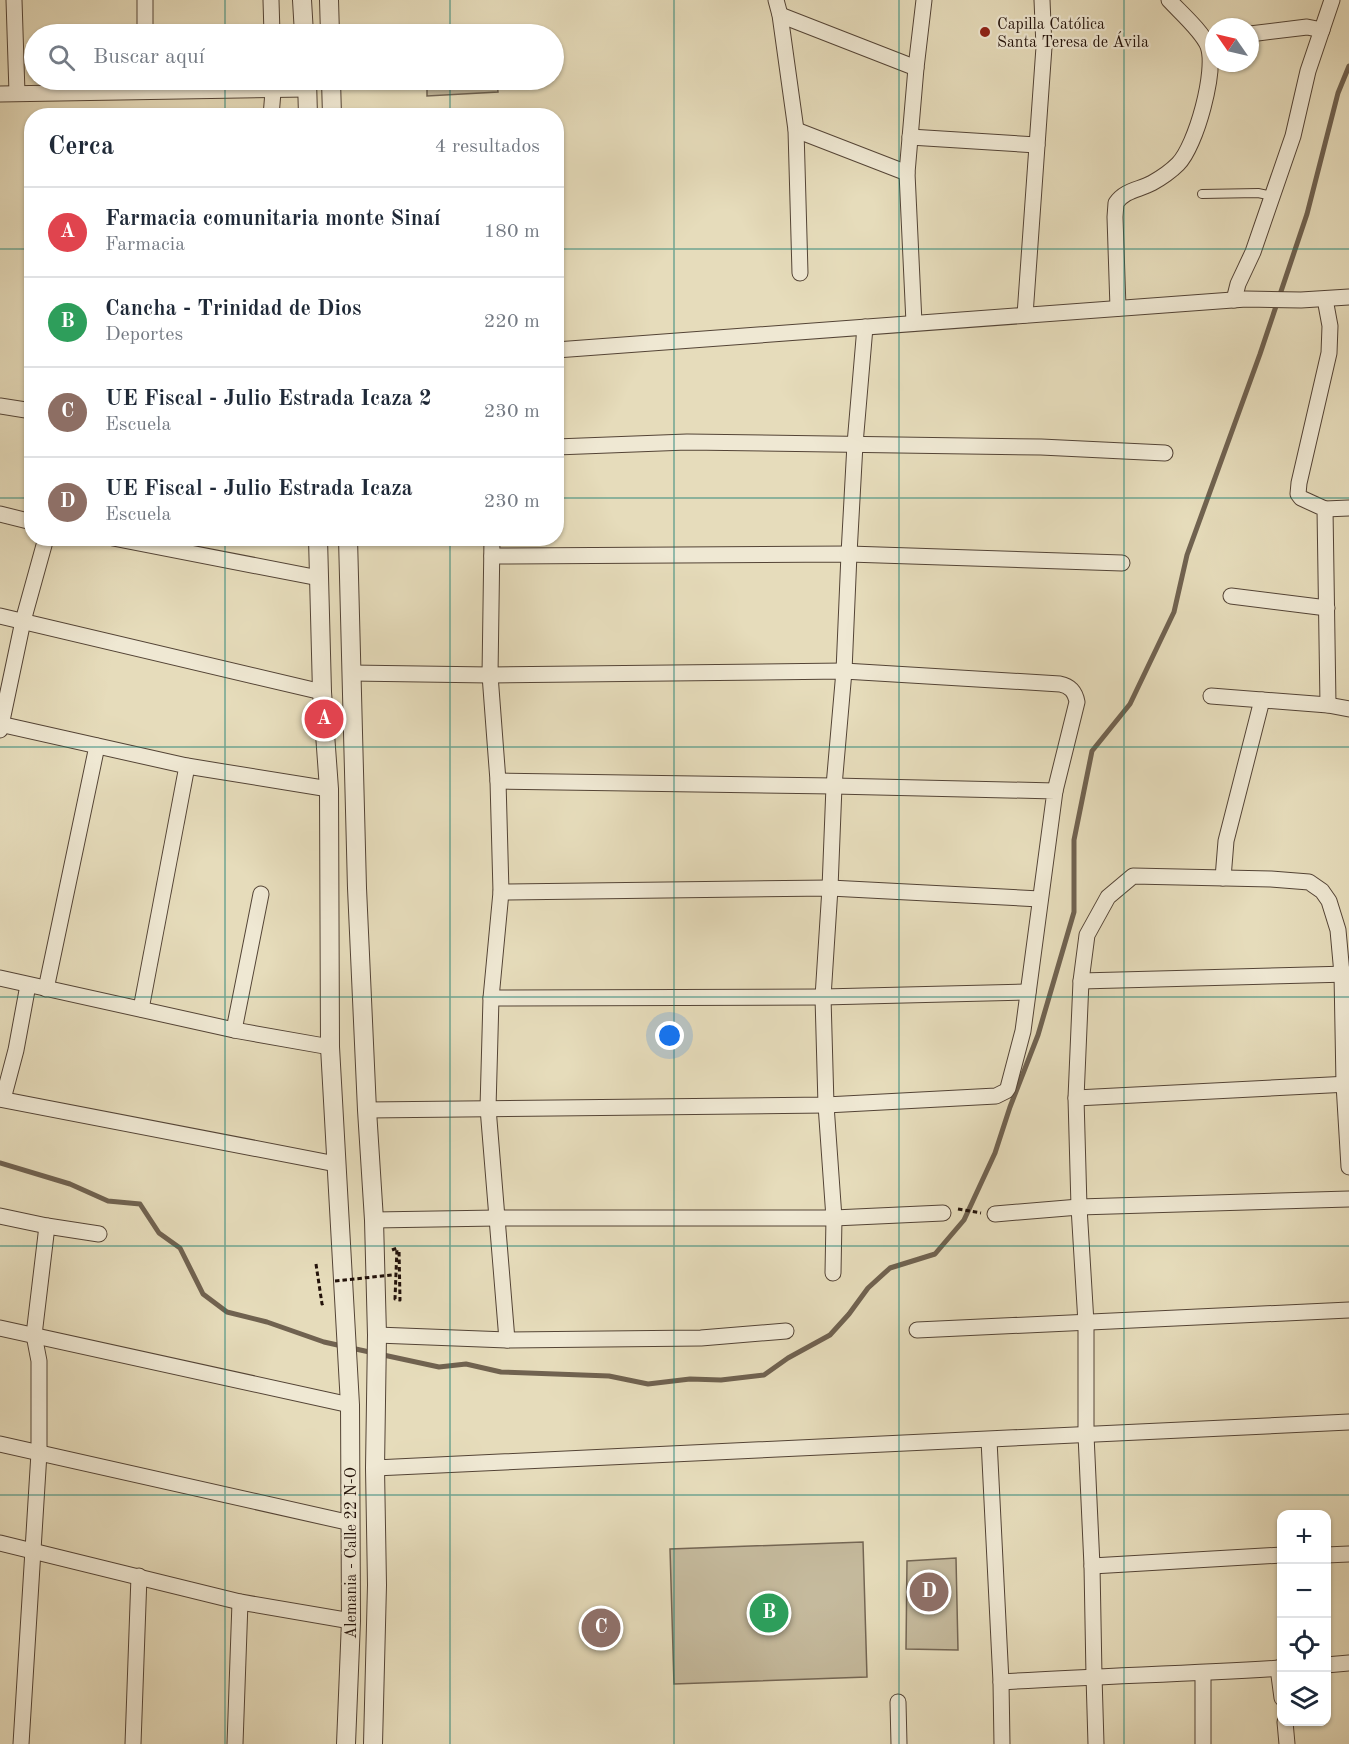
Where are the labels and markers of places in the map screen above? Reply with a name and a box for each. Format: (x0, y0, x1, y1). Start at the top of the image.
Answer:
place label: Capilla Católica Santa Teresa de Ávila (997, 17, 1149, 51)
marker: Capilla Católica Santa Teresa de Ávila (978, 25, 992, 39)
pin: A (304, 696, 344, 742)
pin: D (910, 1570, 948, 1614)
pin: B (750, 1590, 788, 1636)
pin: C (582, 1606, 620, 1650)

